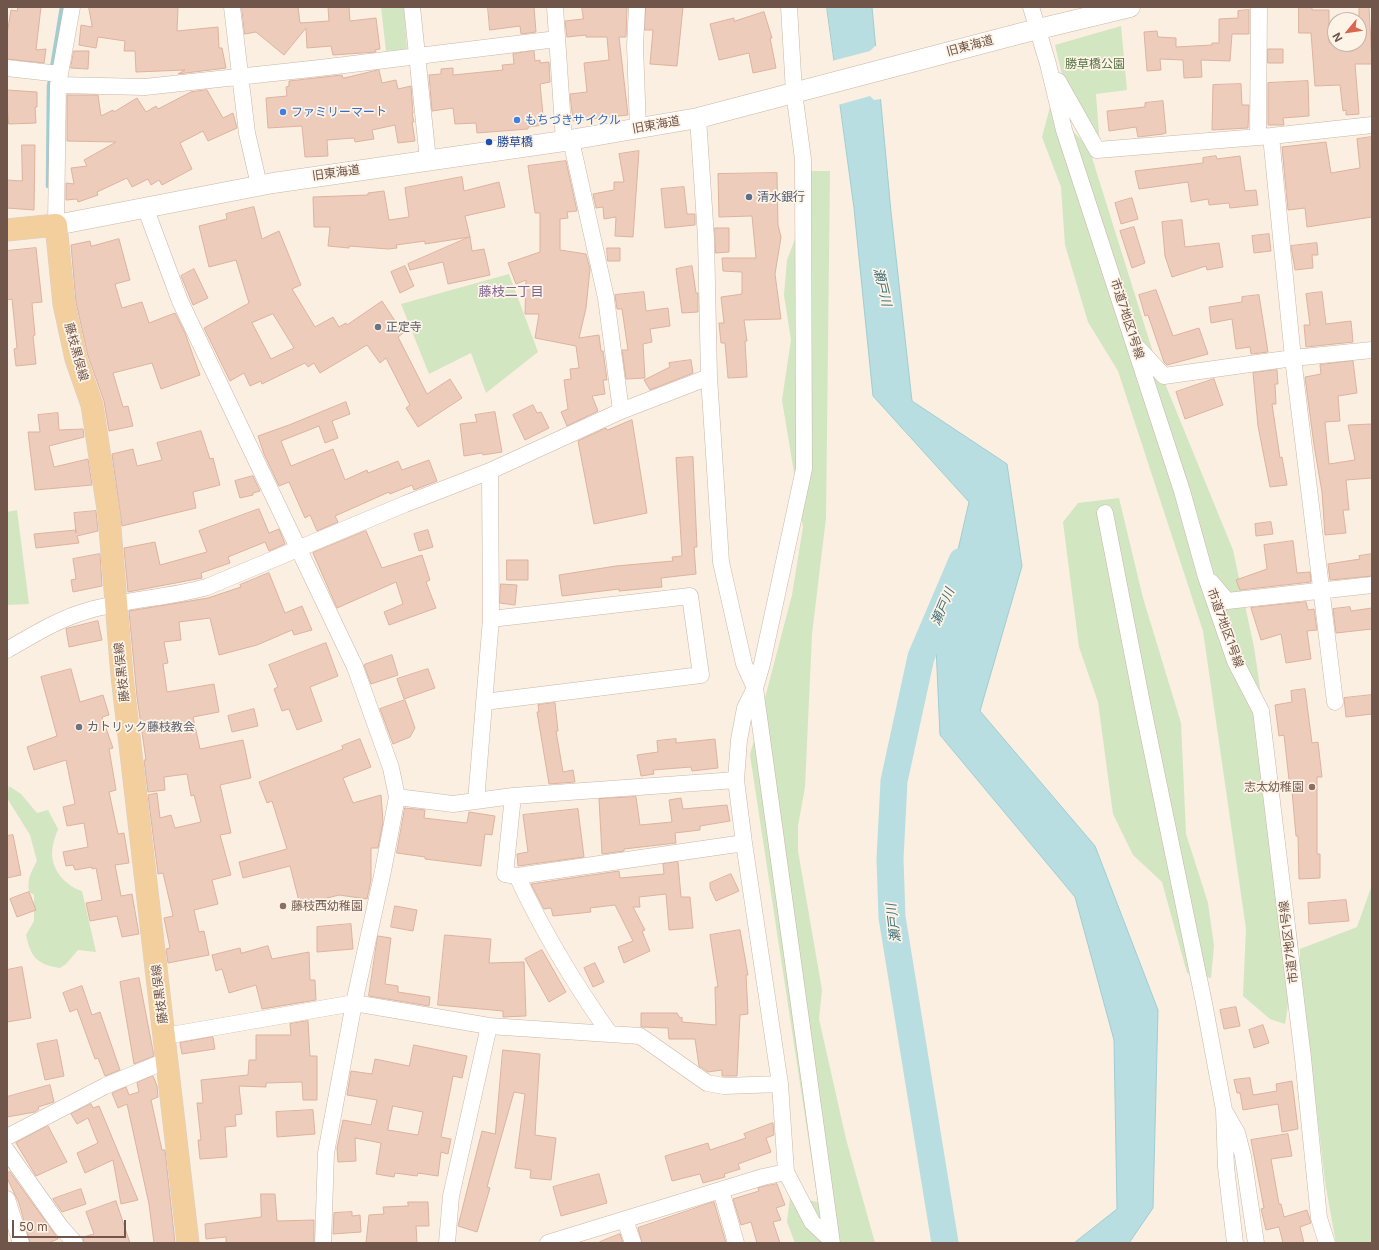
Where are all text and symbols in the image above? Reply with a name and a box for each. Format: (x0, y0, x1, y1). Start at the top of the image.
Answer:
north arrow (1327, 12, 1367, 52)
text: N (1329, 30, 1346, 44)
street label: 旧東海道 (945, 33, 995, 59)
park label: 勝草橋公園 (1065, 57, 1125, 71)
place label: ファミリーマート (291, 105, 387, 119)
marker: ファミリーマート (278, 107, 288, 117)
place label: もちづきサイクル (525, 113, 621, 127)
street label: 旧東海道 (631, 114, 681, 136)
marker: もちづきサイクル (512, 115, 522, 125)
place label: 勝草橋 (497, 135, 533, 149)
marker: 勝草橋 (484, 137, 494, 147)
street label: 旧東海道 (311, 163, 361, 183)
place label: 清水銀行 (757, 190, 805, 204)
marker: 清水銀行 (744, 192, 754, 202)
water label: 瀬戸川 (870, 266, 894, 308)
street label: 市道7地区1号線 (1107, 277, 1147, 361)
district label: 藤枝二丁目 (479, 284, 543, 300)
place label: 正定寺 (386, 320, 422, 334)
street label: 藤枝黒俣線 (61, 321, 91, 383)
marker: 正定寺 (373, 322, 383, 332)
water label: 瀬戸川 (928, 586, 958, 628)
street label: 市道7地区1号線 (1204, 586, 1246, 670)
street label: 藤枝黒俣線 (112, 641, 132, 703)
place label: カトリック藤枝教会 (87, 720, 195, 734)
marker: カトリック藤枝教会 (74, 722, 84, 732)
place label: 志太幼稚園 (1244, 780, 1304, 794)
marker: 志太幼稚園 (1307, 782, 1317, 792)
place label: 藤枝西幼稚園 (291, 899, 363, 913)
street label: 市道7地区1号線 (1277, 900, 1301, 984)
marker: 藤枝西幼稚園 (278, 901, 288, 911)
water label: 瀬戸川 (884, 903, 904, 943)
street label: 藤枝黒俣線 (149, 963, 171, 1025)
scale bar (14, 1212, 128, 1238)
text: 50 m (19, 1219, 48, 1234)

